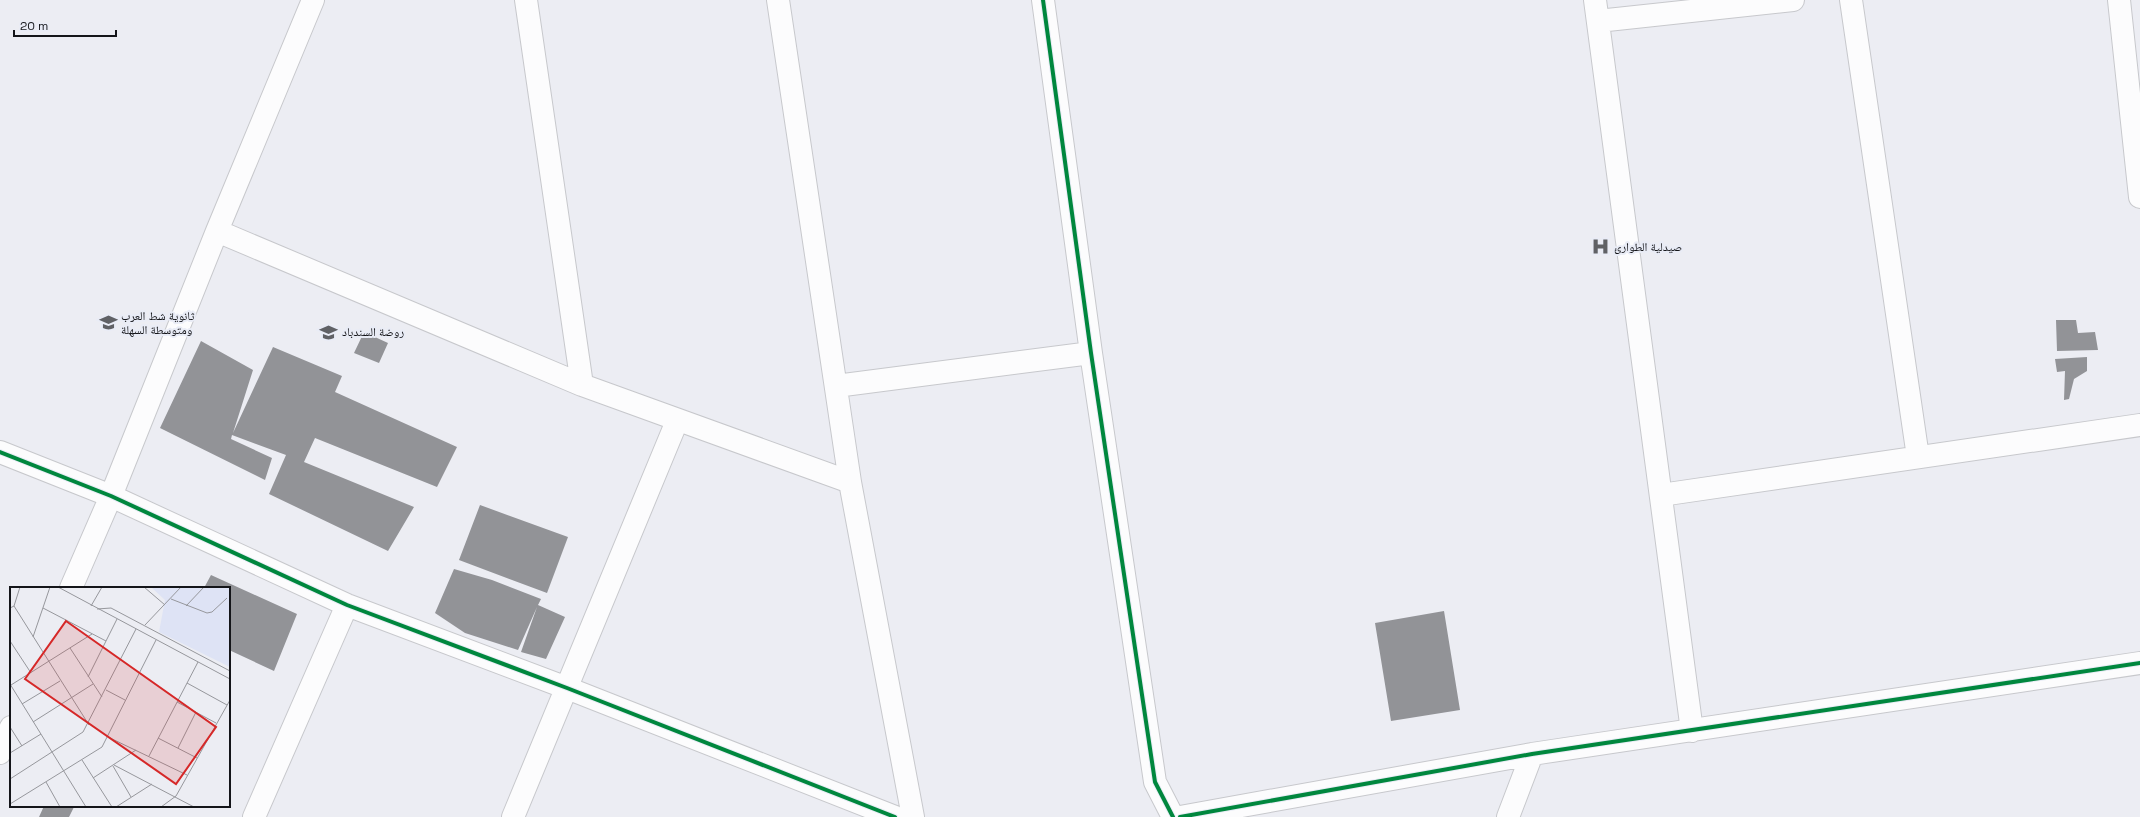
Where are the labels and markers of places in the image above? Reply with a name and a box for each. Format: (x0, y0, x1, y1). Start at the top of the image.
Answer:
hospital icon: صيدلية الطوارئ (1591, 237, 1611, 257)
place label: صيدلية الطوارئ (1614, 239, 1682, 255)
place label: ثانوية شط العرب ومتوسطة السهلة (121, 308, 195, 338)
school or university icon: ثانوية شط العرب ومتوسطة السهلة (98, 313, 118, 333)
school or university icon: روضة السندباد (319, 322, 339, 342)
place label: روضة السندباد (342, 324, 404, 340)

